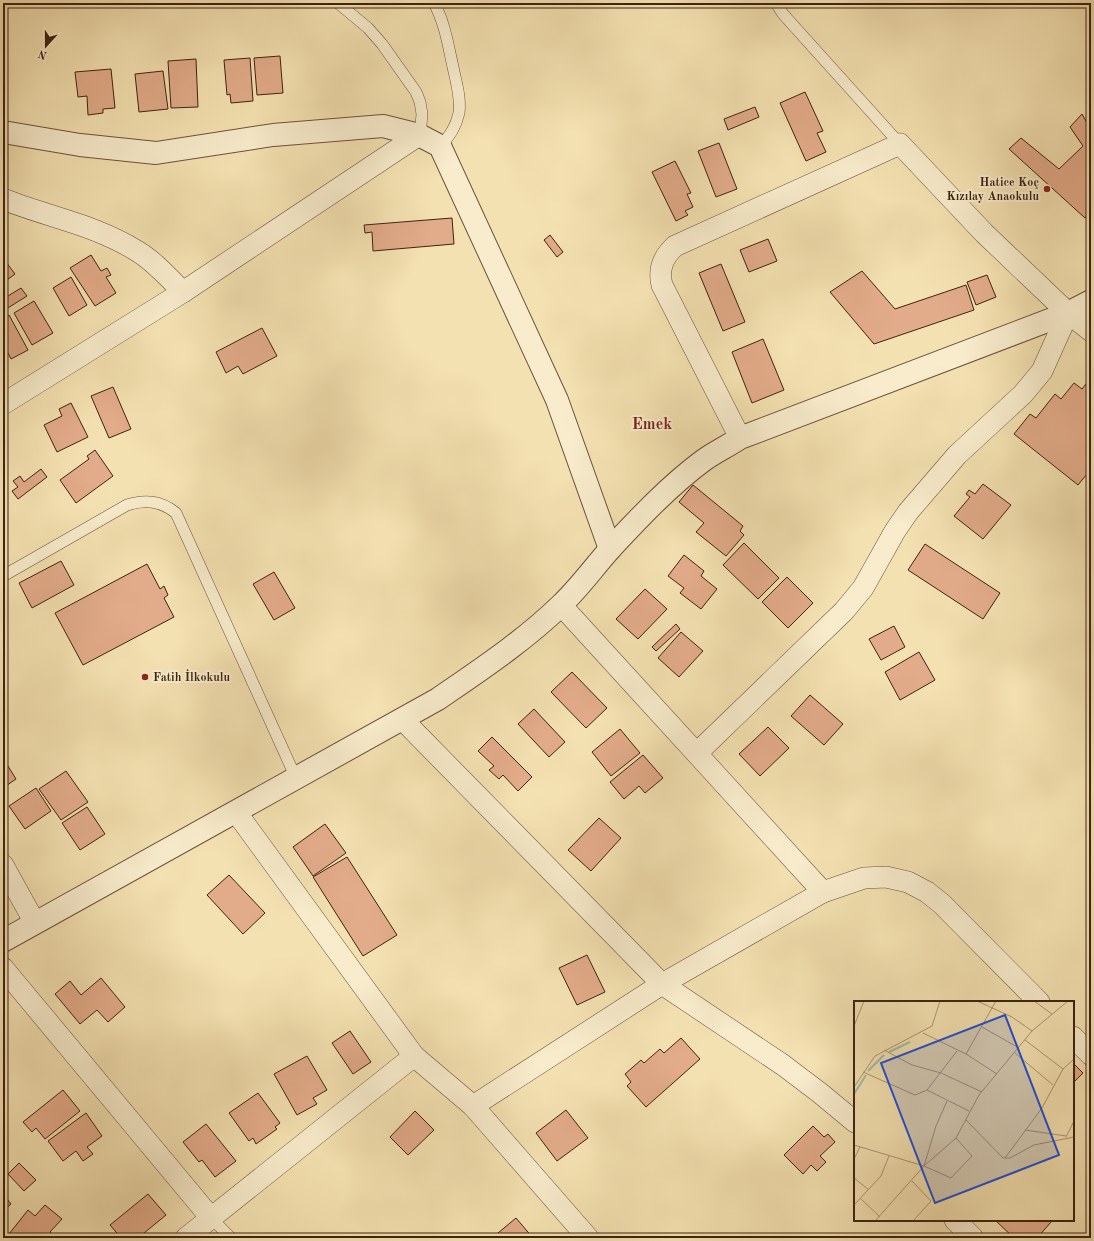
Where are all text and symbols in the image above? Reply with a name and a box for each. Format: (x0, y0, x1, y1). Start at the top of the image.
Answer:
north arrow (26, 26, 66, 66)
text: N (37, 47, 49, 61)
place label: Hatice Koç Kızılay Anaokulu (947, 177, 1039, 203)
marker: Hatice Koç Kızılay Anaokulu (1042, 184, 1052, 194)
district label: Emek (632, 417, 672, 433)
place label: Fatih İlkokulu (153, 669, 231, 684)
marker: Fatih İlkokulu (140, 672, 150, 682)
inset map (854, 1001, 1074, 1221)

